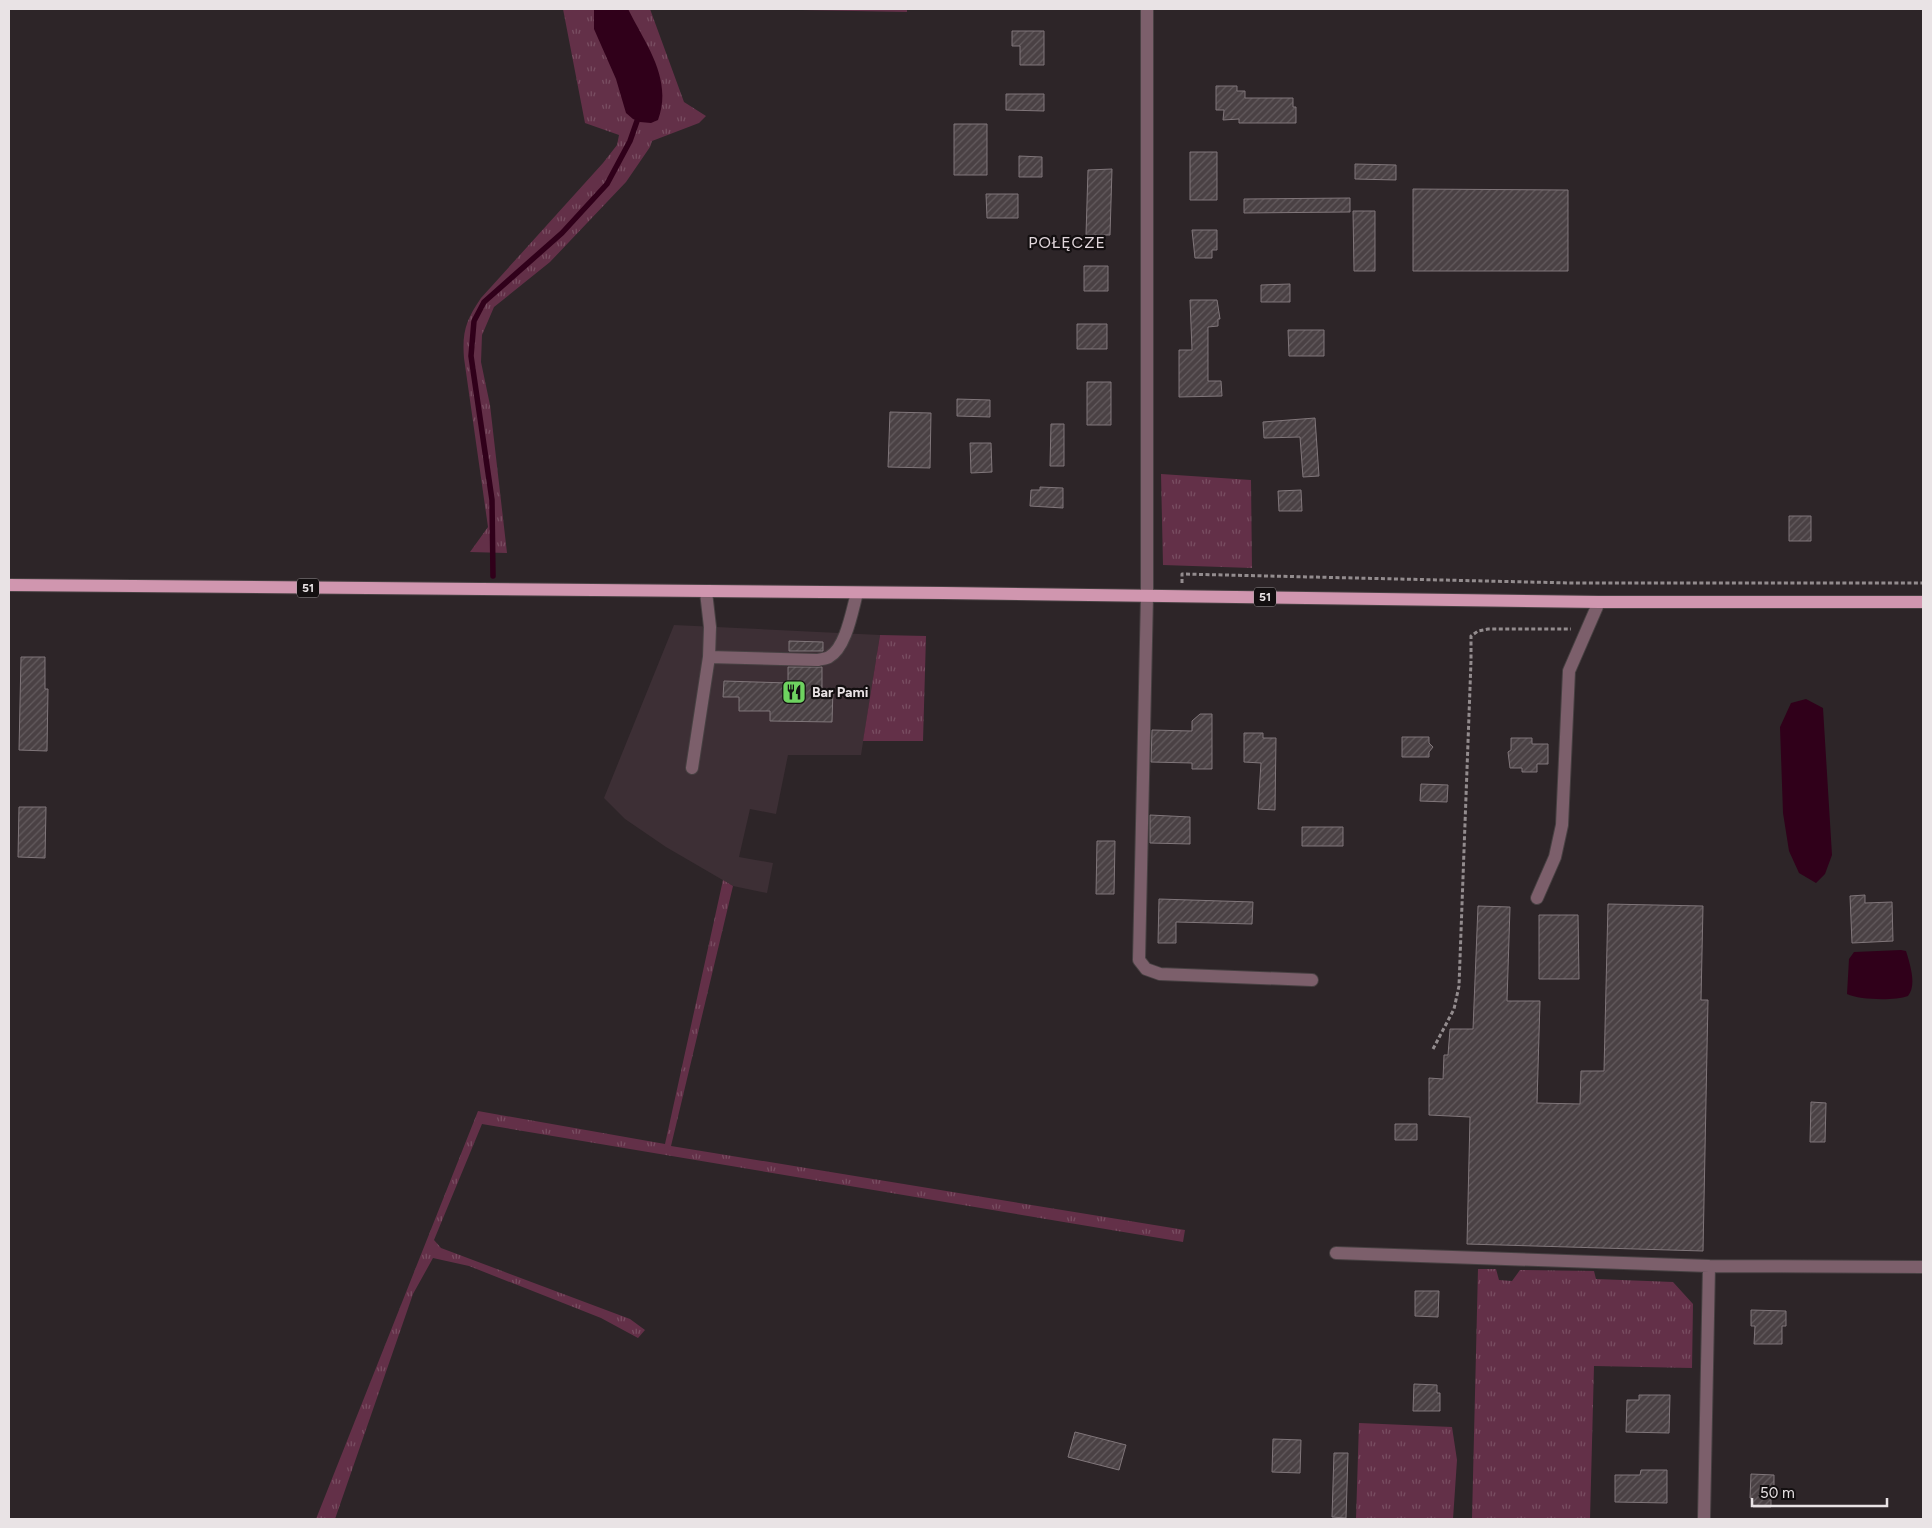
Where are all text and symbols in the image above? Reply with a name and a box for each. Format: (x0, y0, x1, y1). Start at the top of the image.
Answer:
district label: POŁĘCZE (1028, 233, 1106, 252)
road number: 51 (297, 578, 319, 598)
road number: 51 (1254, 588, 1276, 606)
restaurant icon: Bar Pami (781, 679, 807, 705)
place label: Bar Pami (812, 684, 868, 701)
scale bar (1752, 1476, 1887, 1508)
text: 50 m (1760, 1484, 1795, 1502)

